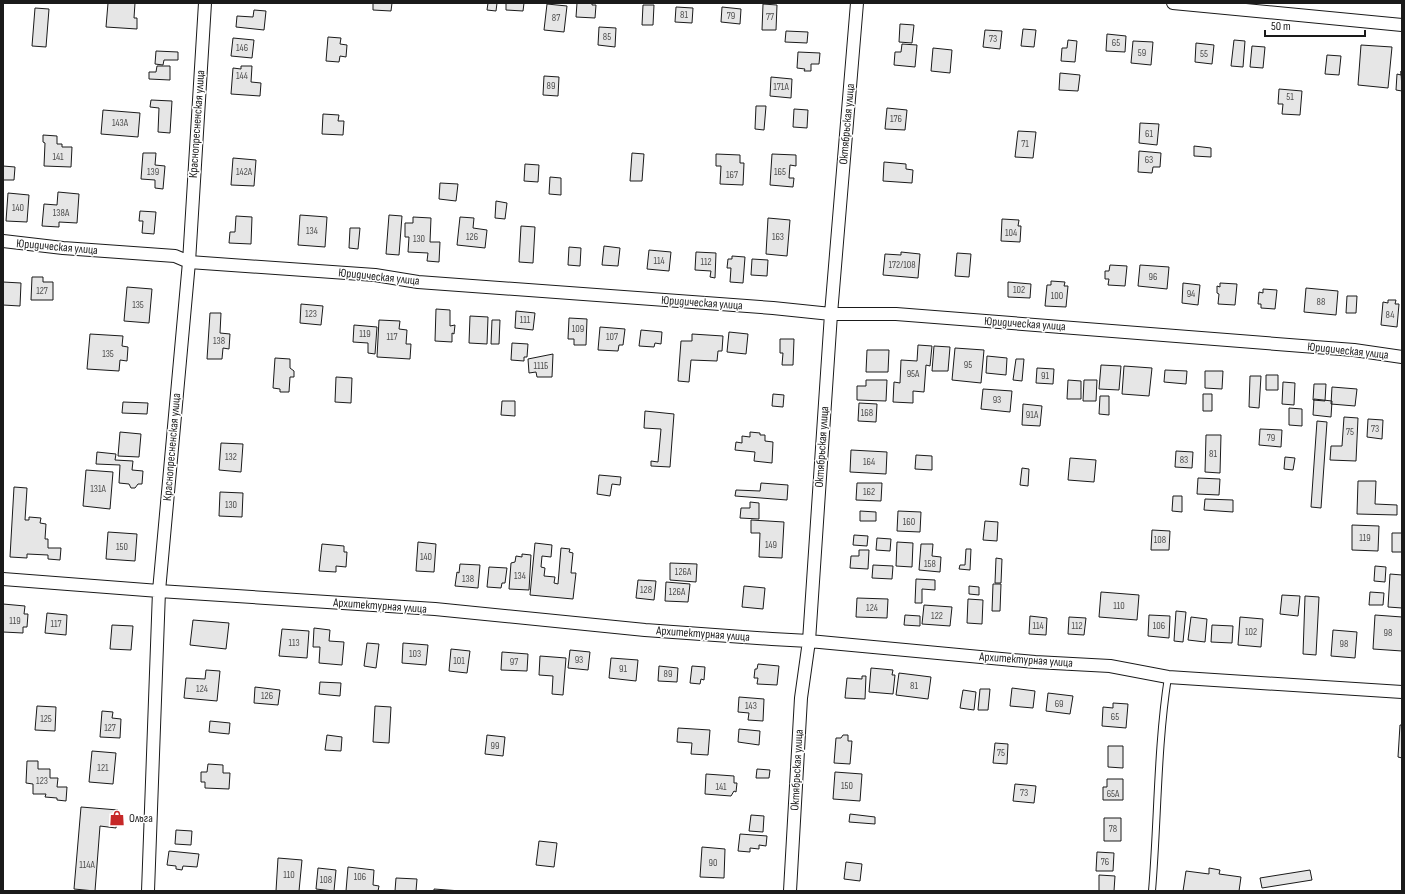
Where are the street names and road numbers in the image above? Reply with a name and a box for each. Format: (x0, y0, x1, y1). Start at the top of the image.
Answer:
street label: Краснопресненская улица (186, 69, 208, 178)
street label: Октябрьская улица (836, 82, 858, 165)
street label: Юридическая улица (16, 236, 99, 258)
street label: Юридическая улица (338, 265, 421, 289)
street label: Юридическая улица (661, 293, 744, 313)
street label: Юридическая улица (984, 314, 1067, 334)
street label: Юридическая улица (1307, 339, 1390, 363)
street label: Краснопресненская улица (160, 392, 184, 501)
street label: Октябрьская улица (812, 406, 832, 488)
street label: Архитектурная улица (332, 595, 428, 617)
street label: Архитектурная улица (655, 623, 751, 645)
street label: Архитектурная улица (978, 649, 1074, 671)
street label: Октябрьская улица (787, 729, 807, 811)

